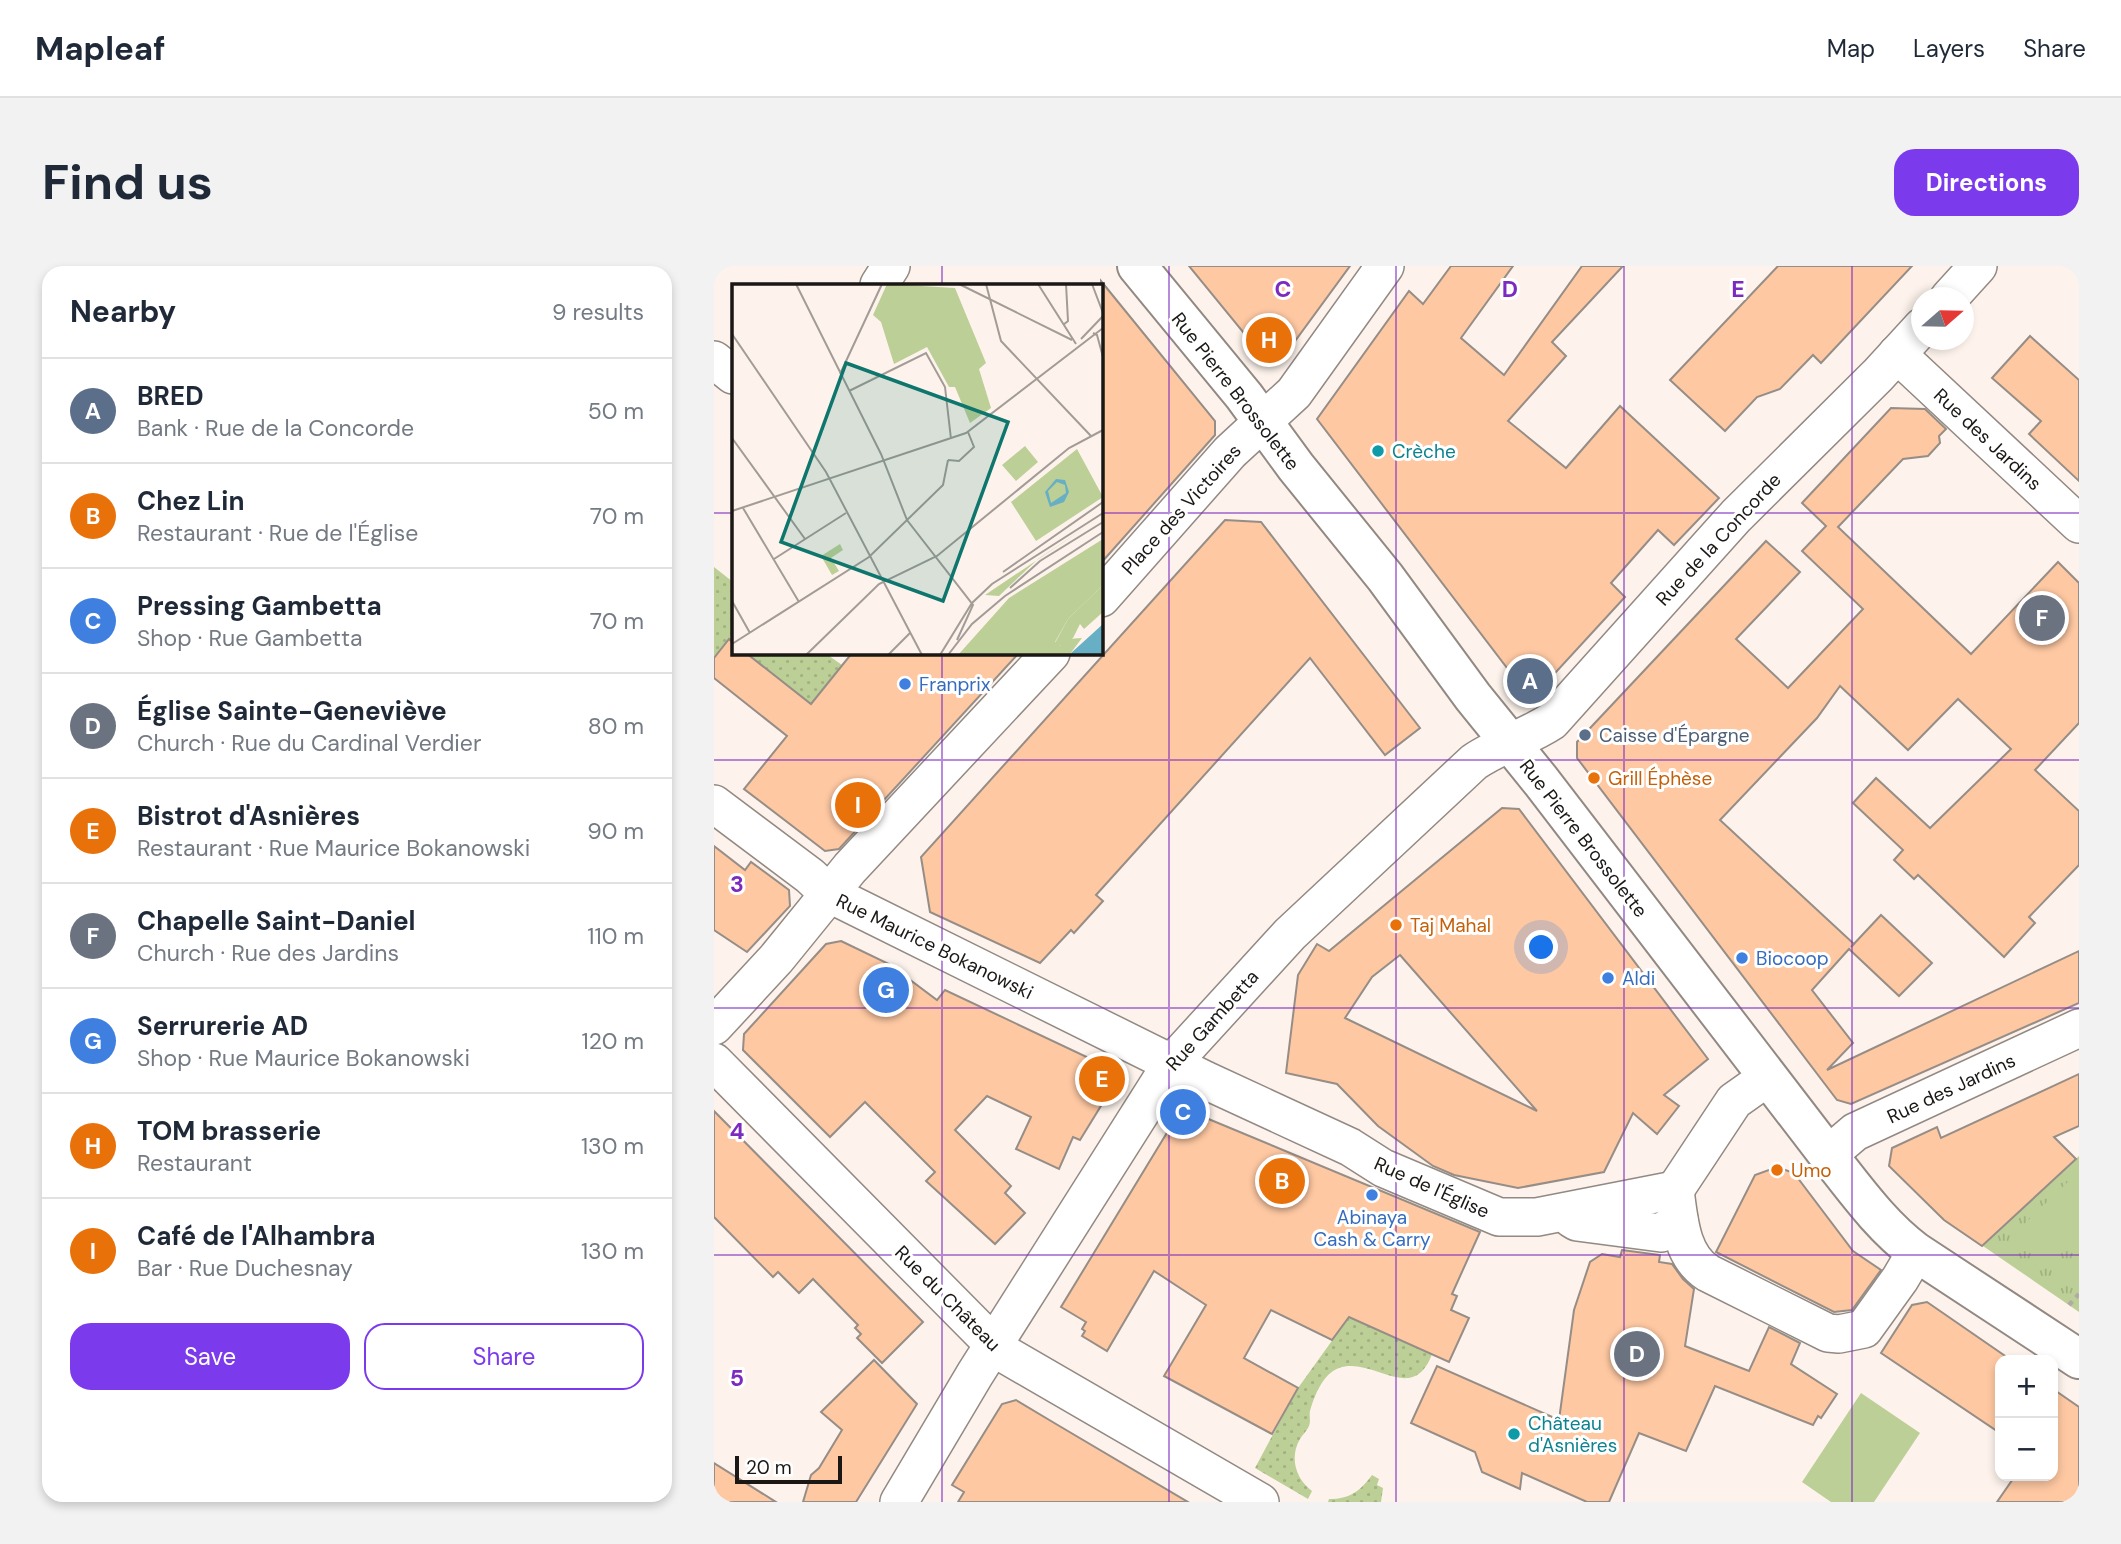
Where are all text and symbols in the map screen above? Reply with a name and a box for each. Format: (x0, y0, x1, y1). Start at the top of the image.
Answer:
text: Mapleaf (35, 27, 165, 70)
text: Map (1827, 33, 1875, 64)
text: Layers (1913, 33, 1985, 64)
text: Share (2023, 33, 2086, 64)
button: Directions (1894, 149, 2079, 216)
text: Find us (42, 150, 213, 214)
text: C (1275, 274, 1291, 304)
text: D (1502, 274, 1518, 304)
text: E (1731, 274, 1745, 304)
inset map (732, 284, 1102, 654)
north arrow (1911, 287, 1974, 350)
text: Nearby (70, 292, 176, 331)
text: 9 results (552, 297, 644, 327)
street label: Rue Pierre Brossolette (1166, 307, 1305, 475)
pin: H (1246, 314, 1292, 366)
text: BRED (137, 379, 204, 413)
street label: Rue des Jardins (1928, 383, 2047, 496)
text: A (85, 396, 101, 426)
text: 50 m (588, 396, 644, 426)
text: Bank · Rue de la Concorde (137, 413, 414, 443)
street label: Place des Victoires (1116, 439, 1247, 580)
place label: Crèche (1392, 439, 1456, 464)
marker: Crèche (1370, 443, 1386, 459)
street label: Rue de la Concorde (1650, 468, 1786, 611)
text: Chez Lin (137, 484, 244, 518)
text: B (86, 501, 100, 531)
text: 70 m (590, 501, 644, 531)
text: Restaurant · Rue de l'Église (137, 518, 418, 548)
text: Pressing Gambetta (137, 589, 382, 623)
pin: F (2019, 592, 2065, 644)
text: C (85, 606, 101, 636)
text: 70 m (590, 606, 644, 636)
text: Shop · Rue Gambetta (137, 623, 362, 653)
pin: A (1507, 655, 1553, 707)
place label: Franprix (919, 672, 991, 697)
marker: Franprix (897, 676, 913, 692)
text: Église Sainte-Geneviève (137, 694, 447, 728)
text: D (85, 711, 101, 741)
text: 80 m (588, 711, 644, 741)
place label: Caisse d'Épargne (1599, 723, 1749, 748)
marker: Caisse d'Épargne (1577, 727, 1593, 743)
text: Church · Rue du Cardinal Verdier (137, 728, 481, 758)
street label: Rue Pierre Brossolette (1514, 754, 1653, 922)
place label: Grill Éphèse (1608, 766, 1712, 791)
marker: Grill Éphèse (1586, 770, 1602, 786)
pin: I (835, 779, 881, 831)
text: Bistrot d'Asnières (137, 799, 360, 833)
text: E (86, 816, 100, 846)
text: 90 m (587, 816, 644, 846)
text: Restaurant · Rue Maurice Bokanowski (137, 833, 530, 863)
text: 3 (730, 869, 744, 899)
street label: Rue Maurice Bokanowski (832, 888, 1037, 1005)
text: Chapelle Saint-Daniel (137, 904, 416, 938)
place label: Taj Mahal (1410, 913, 1491, 938)
marker: Taj Mahal (1388, 917, 1404, 933)
text: F (87, 921, 99, 951)
text: 110 m (587, 921, 644, 951)
your location (1524, 930, 1558, 964)
text: Church · Rue des Jardins (137, 938, 399, 968)
place label: Biocoop (1756, 946, 1829, 971)
marker: Biocoop (1734, 950, 1750, 966)
pin: G (863, 964, 909, 1016)
street label: Rue Gambetta (1160, 965, 1264, 1076)
place label: Aldi (1622, 966, 1655, 991)
marker: Aldi (1600, 970, 1616, 986)
text: Serrurerie AD (137, 1009, 308, 1043)
text: G (84, 1026, 102, 1056)
text: 120 m (581, 1026, 644, 1056)
text: Shop · Rue Maurice Bokanowski (137, 1043, 470, 1073)
street label: Rue des Jardins (1883, 1048, 2019, 1129)
pin: E (1079, 1053, 1125, 1105)
pin: C (1160, 1086, 1206, 1138)
text: TOM brasserie (137, 1114, 321, 1148)
text: 4 (730, 1116, 745, 1146)
text: H (85, 1131, 101, 1161)
text: 130 m (581, 1131, 644, 1161)
text: Restaurant (137, 1148, 252, 1178)
street label: Rue de l'Église (1370, 1151, 1493, 1224)
pin: B (1259, 1155, 1305, 1207)
place label: Umo (1791, 1158, 1832, 1183)
marker: Umo (1769, 1162, 1785, 1178)
marker: Abinaya Cash & Carry (1364, 1187, 1380, 1203)
place label: Abinaya Cash & Carry (1313, 1205, 1431, 1252)
text: Café de l'Alhambra (137, 1219, 376, 1253)
text: I (90, 1236, 96, 1266)
text: 130 m (581, 1236, 644, 1266)
street label: Rue du Château (889, 1240, 1006, 1357)
text: Bar · Rue Duchesnay (137, 1253, 353, 1283)
button: Save (70, 1323, 350, 1390)
button: Share (364, 1323, 644, 1390)
pin: D (1614, 1328, 1660, 1380)
map controls (1995, 1355, 2058, 1481)
button: + (1995, 1355, 2058, 1418)
text: 5 (730, 1363, 744, 1393)
place label: Château d'Asnières (1528, 1411, 1617, 1458)
button: − (1995, 1418, 2058, 1481)
marker: Château d'Asnières (1506, 1426, 1522, 1442)
scale bar (735, 1453, 842, 1485)
text: 20 m (746, 1455, 792, 1480)

